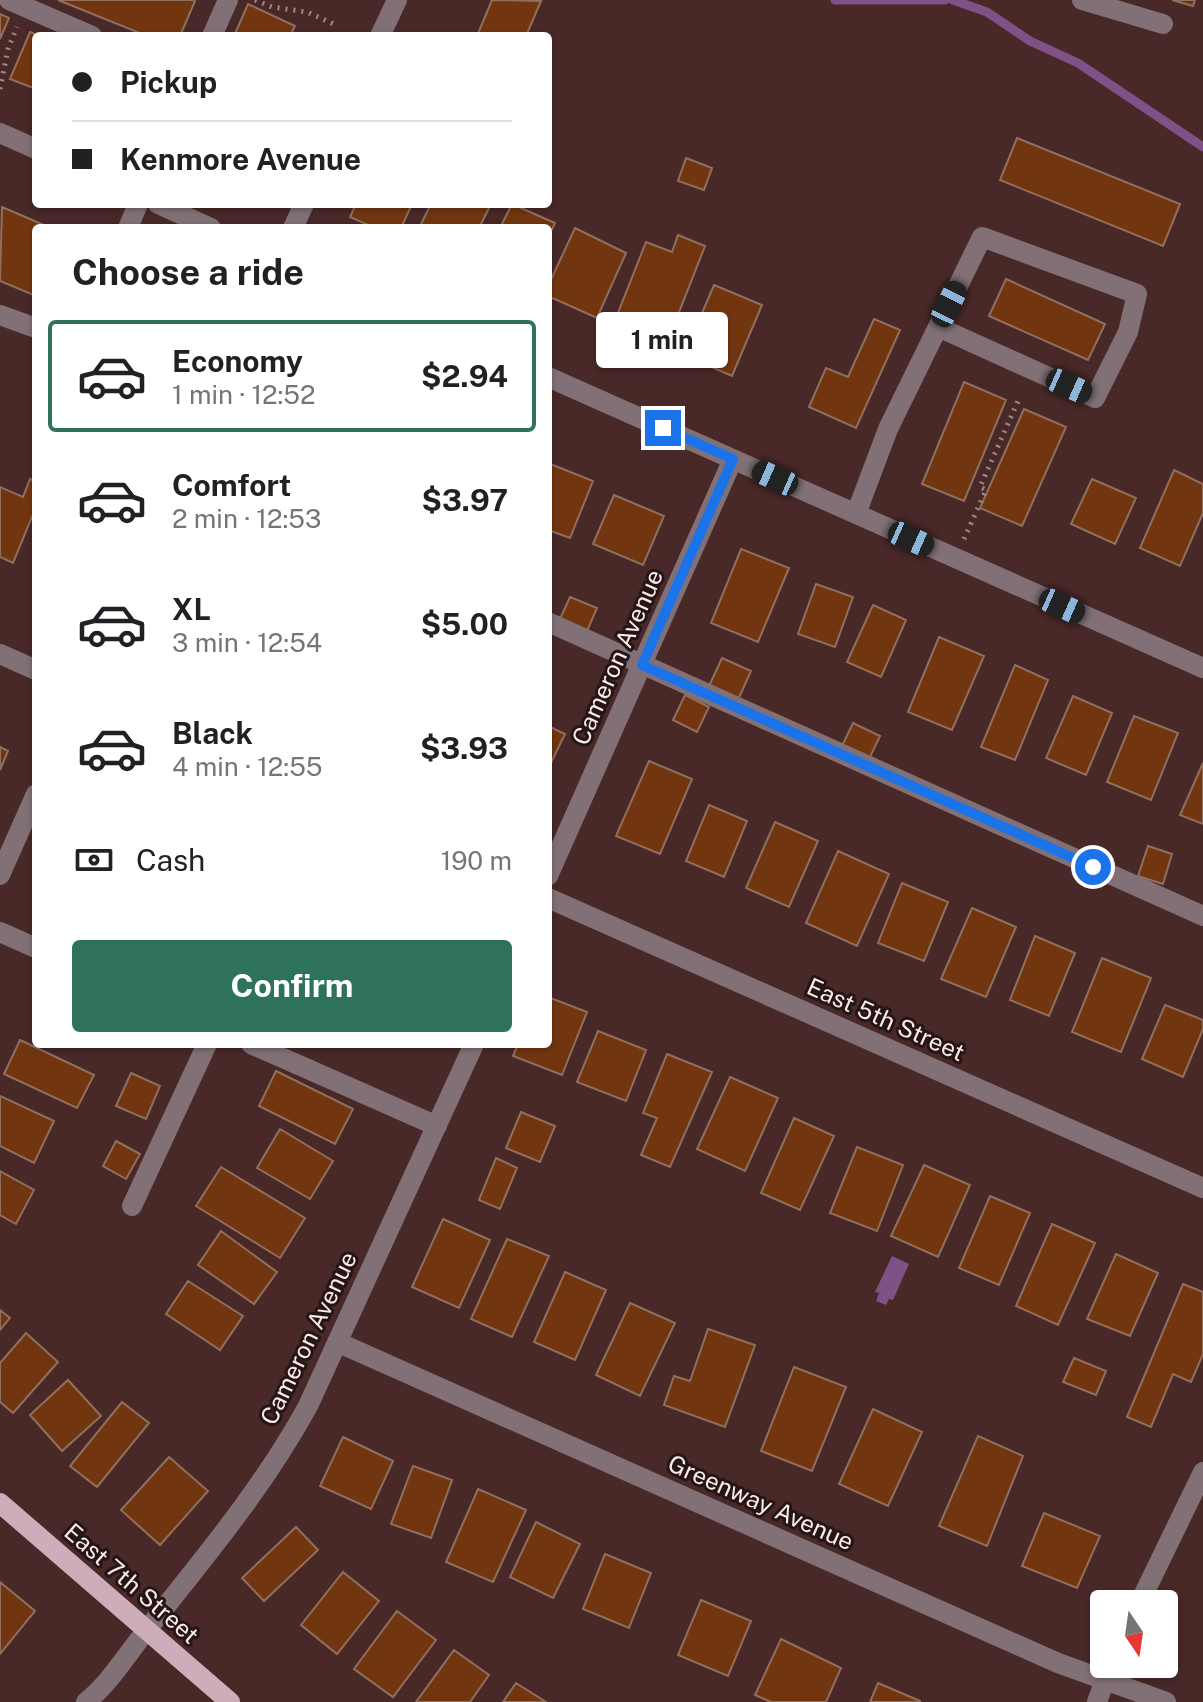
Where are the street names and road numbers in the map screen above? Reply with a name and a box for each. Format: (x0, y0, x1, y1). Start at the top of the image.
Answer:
street label: Cameron Avenue (566, 565, 668, 749)
street label: East 5th Street (803, 972, 969, 1066)
street label: Cameron Avenue (254, 1247, 362, 1429)
street label: Greenway Avenue (664, 1449, 858, 1555)
street label: East 7th Street (59, 1517, 205, 1649)

